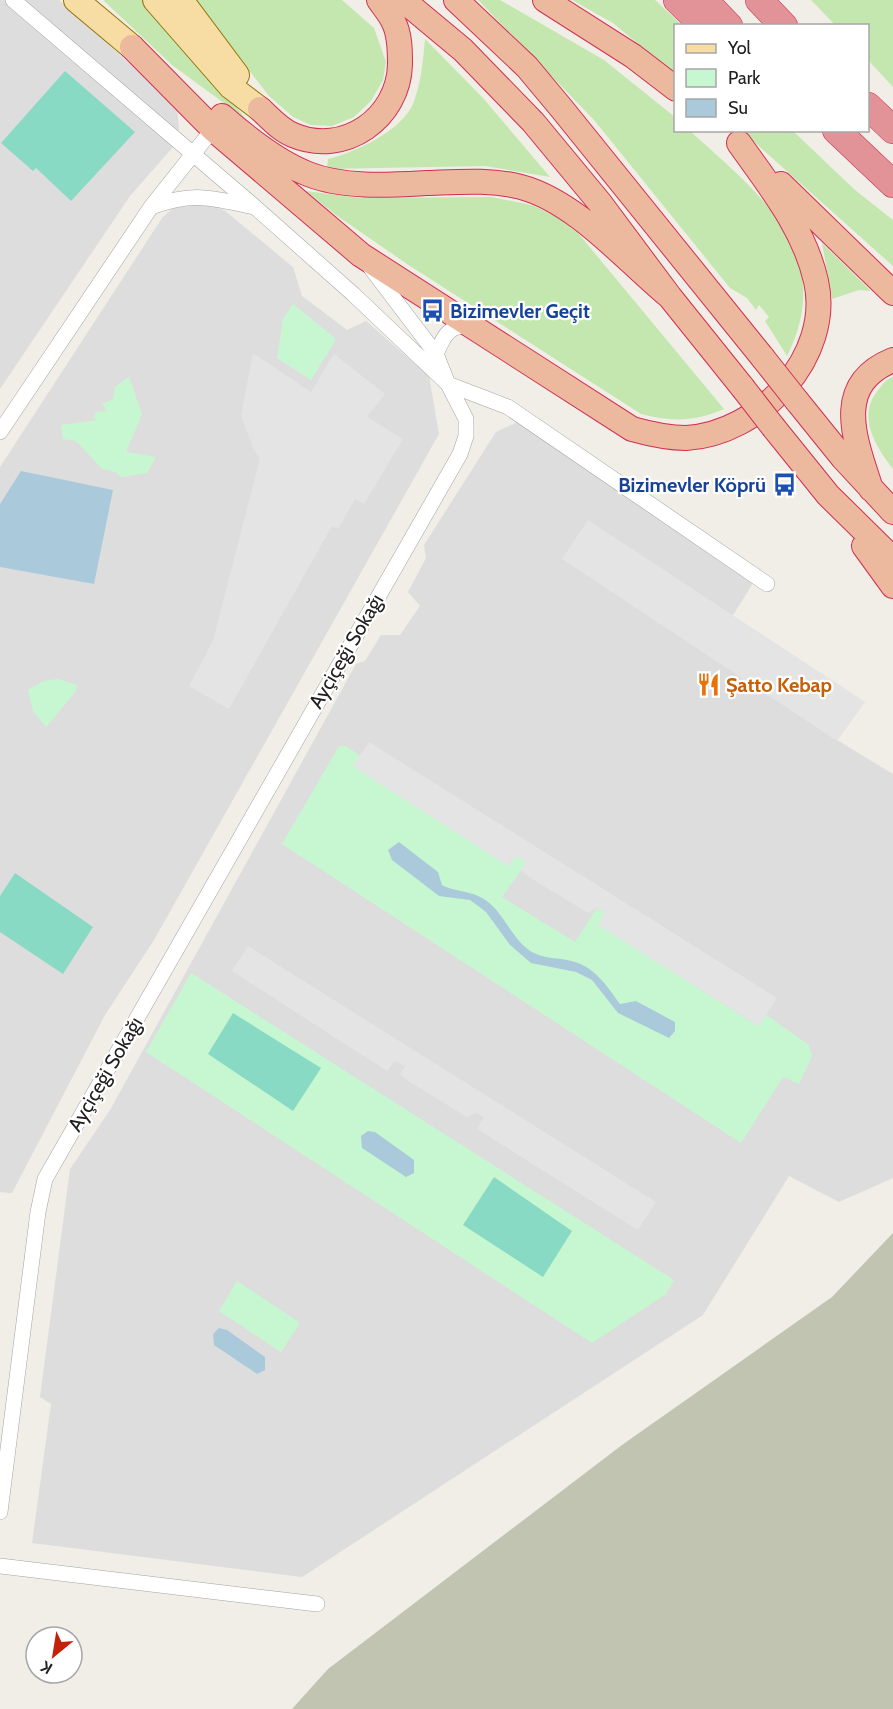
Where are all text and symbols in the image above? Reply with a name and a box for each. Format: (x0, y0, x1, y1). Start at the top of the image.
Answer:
legend (674, 24, 869, 132)
text: Yol (727, 37, 752, 59)
text: Park (728, 67, 761, 89)
text: Su (728, 97, 748, 119)
bus stop icon: Bizimevler Geçit (419, 298, 445, 324)
place label: Bizimevler Geçit (450, 299, 590, 323)
bus stop icon: Bizimevler Köprü (771, 472, 797, 498)
place label: Bizimevler Köprü (618, 473, 766, 497)
street label: Ayçiçeği Sokağı (304, 590, 388, 712)
restaurant icon: Şatto Kebap (695, 672, 721, 698)
place label: Şatto Kebap (726, 673, 832, 697)
street label: Ayçiçeği Sokağı (63, 1013, 147, 1135)
north arrow (24, 1625, 84, 1685)
text: K (38, 1657, 56, 1678)

